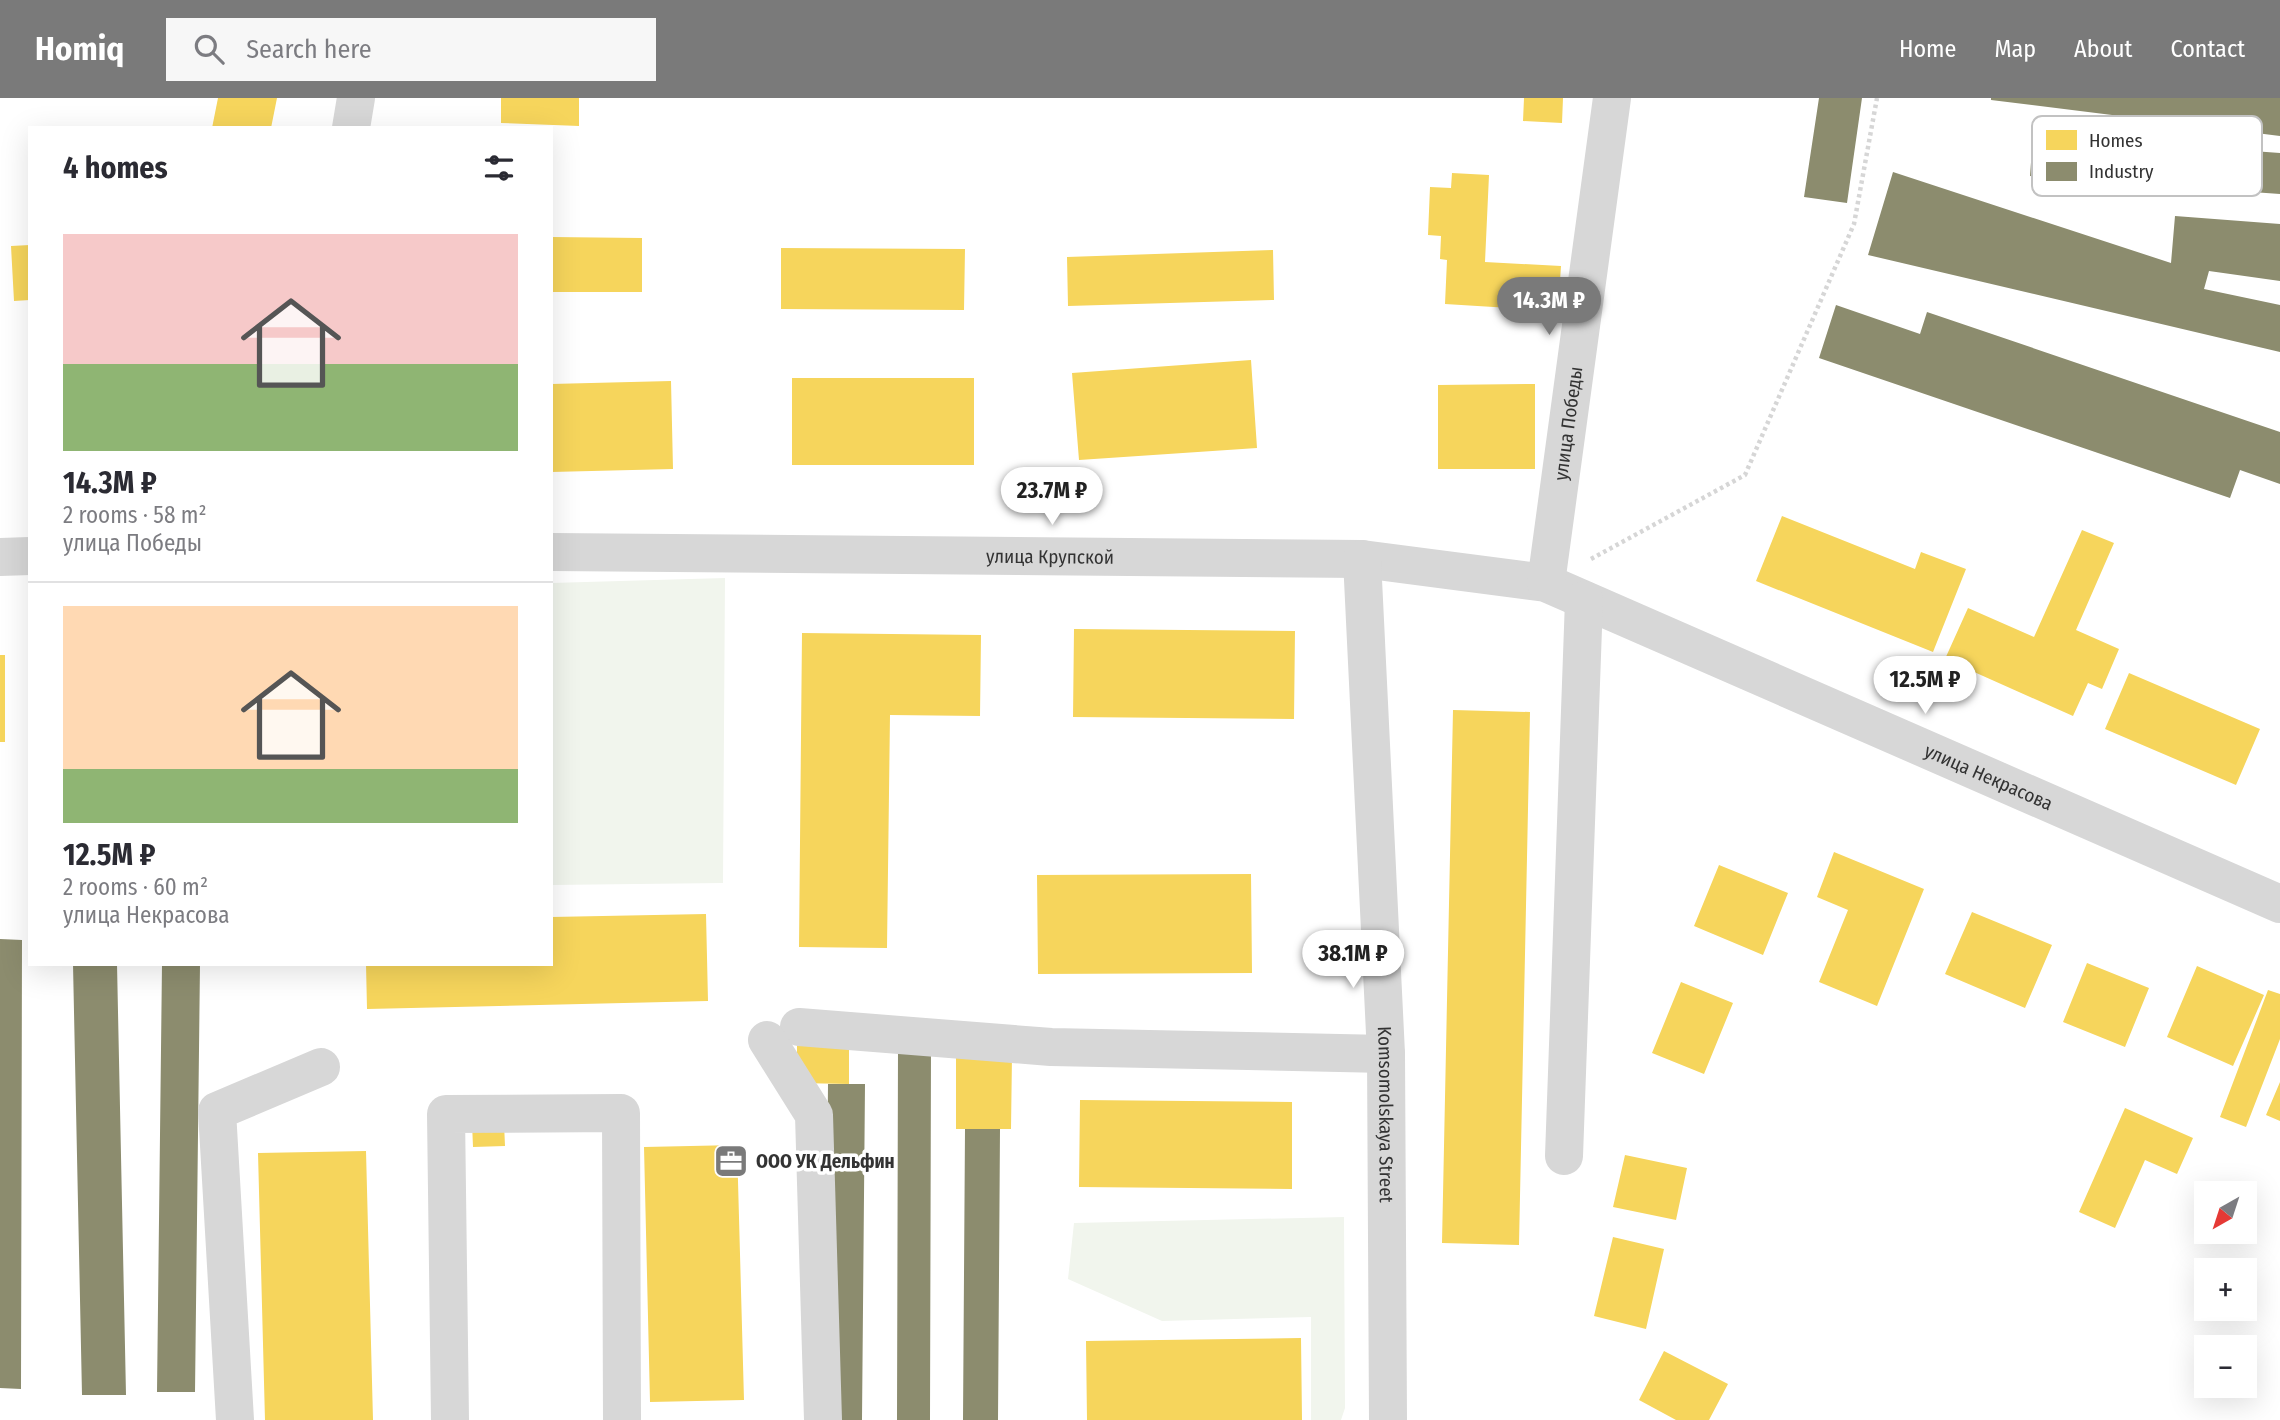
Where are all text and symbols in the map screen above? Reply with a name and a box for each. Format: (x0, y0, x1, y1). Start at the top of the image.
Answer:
search box (166, 18, 656, 81)
text: Homiq (35, 29, 124, 69)
icon: search (190, 30, 228, 68)
text: Search here (246, 34, 371, 65)
text: Home (1899, 35, 1956, 63)
text: Map (1994, 35, 2036, 63)
text: About (2074, 35, 2132, 63)
text: Contact (2170, 35, 2245, 63)
legend (2032, 116, 2262, 196)
text: Homes (2089, 129, 2143, 152)
icon: filters (480, 149, 518, 187)
text: 4 homes (63, 150, 168, 186)
text: Industry (2089, 160, 2154, 183)
pin: 14.3M ₽ (1484, 278, 1614, 337)
icon: home (228, 280, 354, 406)
text: 14.3M ₽ (1513, 286, 1585, 314)
street label: улица Победы (1549, 365, 1587, 482)
text: 14.3M ₽ (63, 465, 157, 501)
pin: 23.7M ₽ (987, 468, 1117, 527)
text: 23.7M ₽ (1017, 476, 1087, 504)
text: 2 rooms · 58 m² (63, 501, 207, 529)
text: улица Победы (63, 529, 202, 557)
street label: улица Крупской (986, 544, 1114, 568)
icon: home (228, 652, 354, 778)
pin: 12.5M ₽ (1860, 656, 1990, 716)
text: 12.5M ₽ (1890, 665, 1960, 693)
street label: улица Некрасова (1921, 739, 2057, 815)
text: 12.5M ₽ (63, 837, 156, 873)
text: 2 rooms · 60 m² (63, 873, 208, 901)
text: улица Некрасова (63, 901, 230, 929)
pin: 38.1M ₽ (1288, 930, 1418, 990)
text: 38.1M ₽ (1318, 939, 1388, 967)
street label: Komsomolskaya Street (1373, 1026, 1398, 1204)
office icon: ООО УК Дельфин (712, 1142, 750, 1180)
place label: ООО УК Дельфин (756, 1150, 895, 1173)
north arrow (2194, 1181, 2258, 1244)
map controls (2194, 1181, 2257, 1398)
button: + (2194, 1258, 2257, 1321)
button: − (2194, 1335, 2257, 1398)

